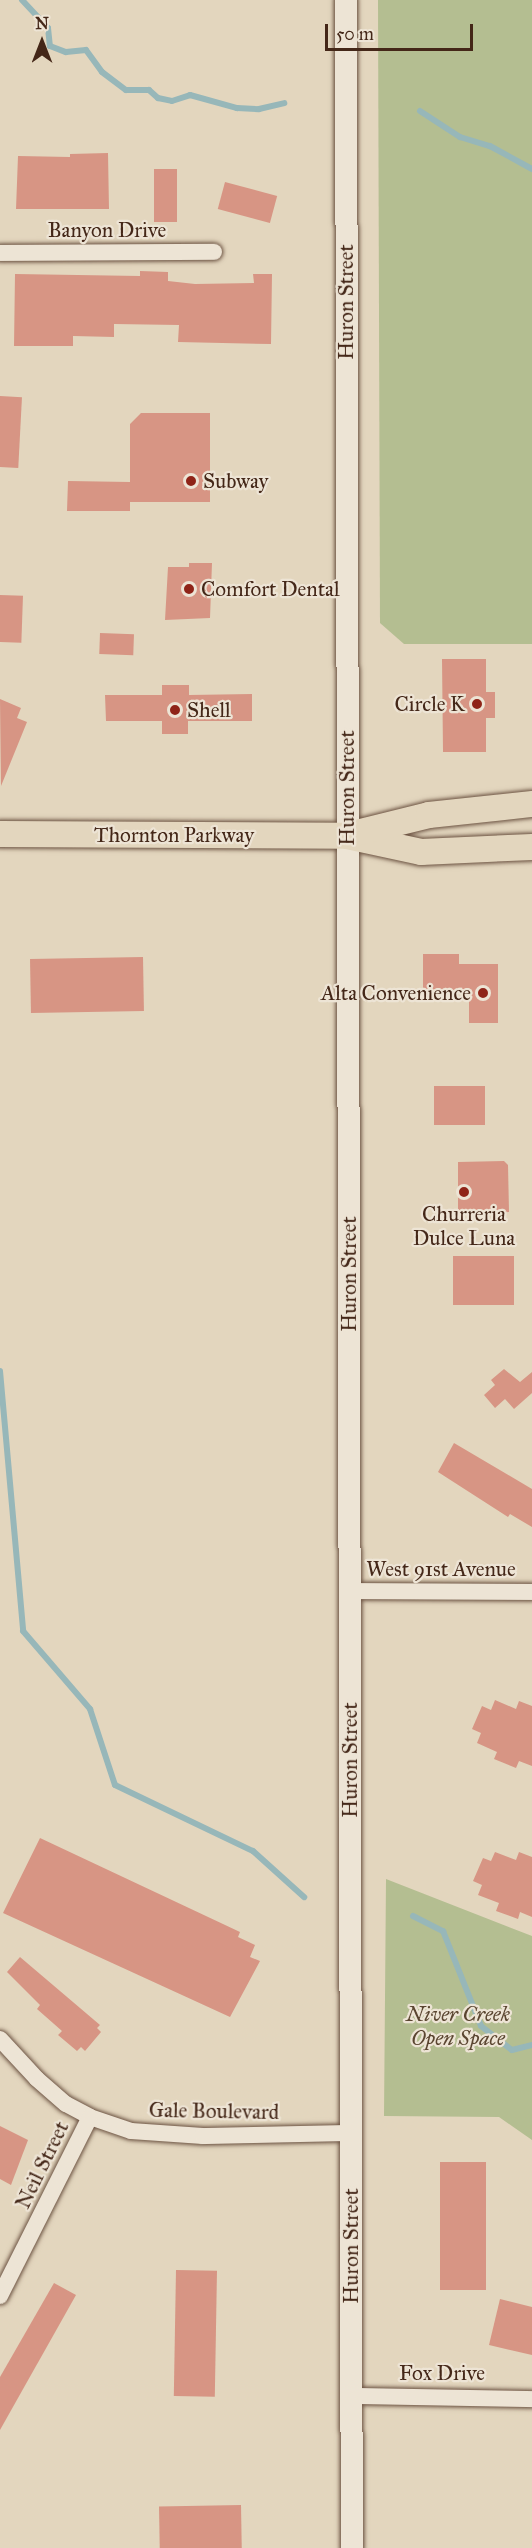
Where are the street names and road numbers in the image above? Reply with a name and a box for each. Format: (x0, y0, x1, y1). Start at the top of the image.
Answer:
street label: Banyon Drive (48, 217, 166, 243)
street label: Huron Street (333, 244, 359, 360)
street label: Huron Street (334, 730, 360, 846)
street label: Thornton Parkway (94, 822, 254, 848)
street label: Huron Street (336, 1216, 362, 1332)
street label: West 91st Avenue (366, 1556, 516, 1582)
street label: Huron Street (337, 1702, 363, 1818)
street label: Gale Boulevard (149, 2097, 279, 2125)
street label: Neil Street (10, 2117, 74, 2213)
street label: Huron Street (338, 2188, 364, 2304)
street label: Fox Drive (399, 2360, 485, 2386)

